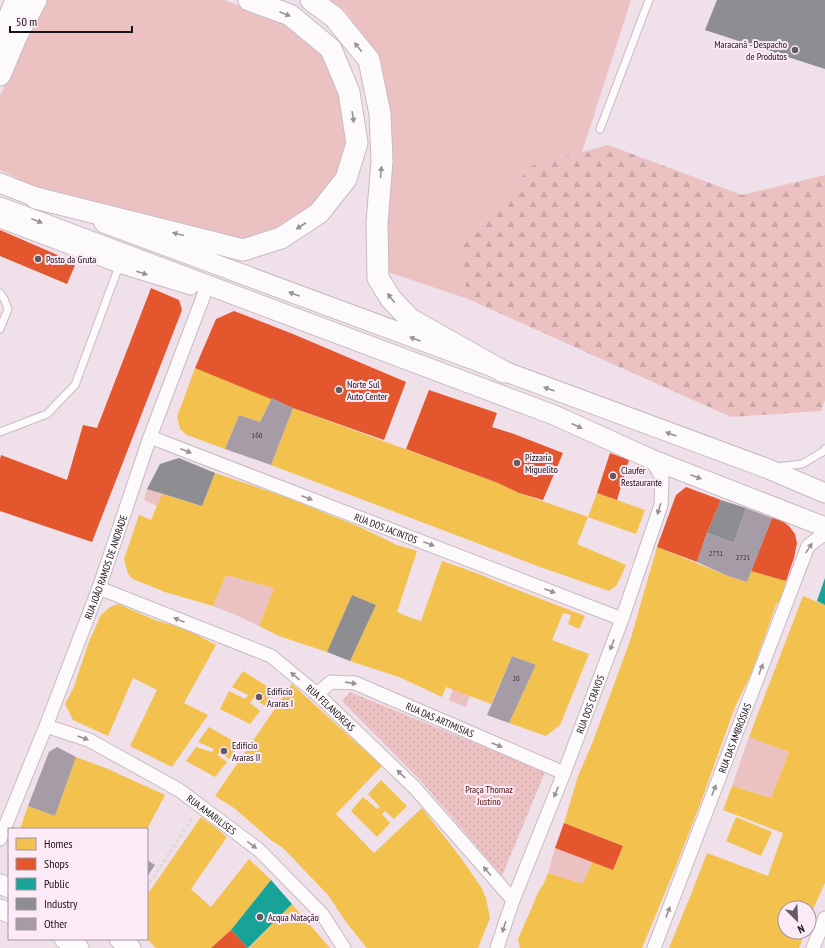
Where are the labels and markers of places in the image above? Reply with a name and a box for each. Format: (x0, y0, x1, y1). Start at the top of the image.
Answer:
place label: Maracanã - Despacho de Produtos (714, 38, 788, 63)
marker: Maracanã - Despacho de Produtos (790, 45, 800, 55)
place label: Posto da Gruta (46, 253, 96, 266)
marker: Posto da Gruta (33, 254, 43, 264)
place label: Norte Sul Auto Center (347, 378, 388, 403)
marker: Norte Sul Auto Center (334, 385, 344, 395)
place label: Pizzaria Miguelito (525, 451, 558, 476)
marker: Pizzaria Miguelito (512, 458, 522, 468)
place label: Claufer Restaurante (621, 464, 662, 489)
marker: Claufer Restaurante (608, 471, 618, 481)
place label: Edifício Araras I (267, 685, 293, 710)
marker: Edifício Araras I (254, 692, 264, 702)
place label: Edifício Araras II (232, 739, 260, 764)
marker: Edifício Araras II (219, 746, 229, 756)
place label: Acqua Natação (268, 911, 319, 924)
marker: Acqua Natação (255, 912, 265, 922)

